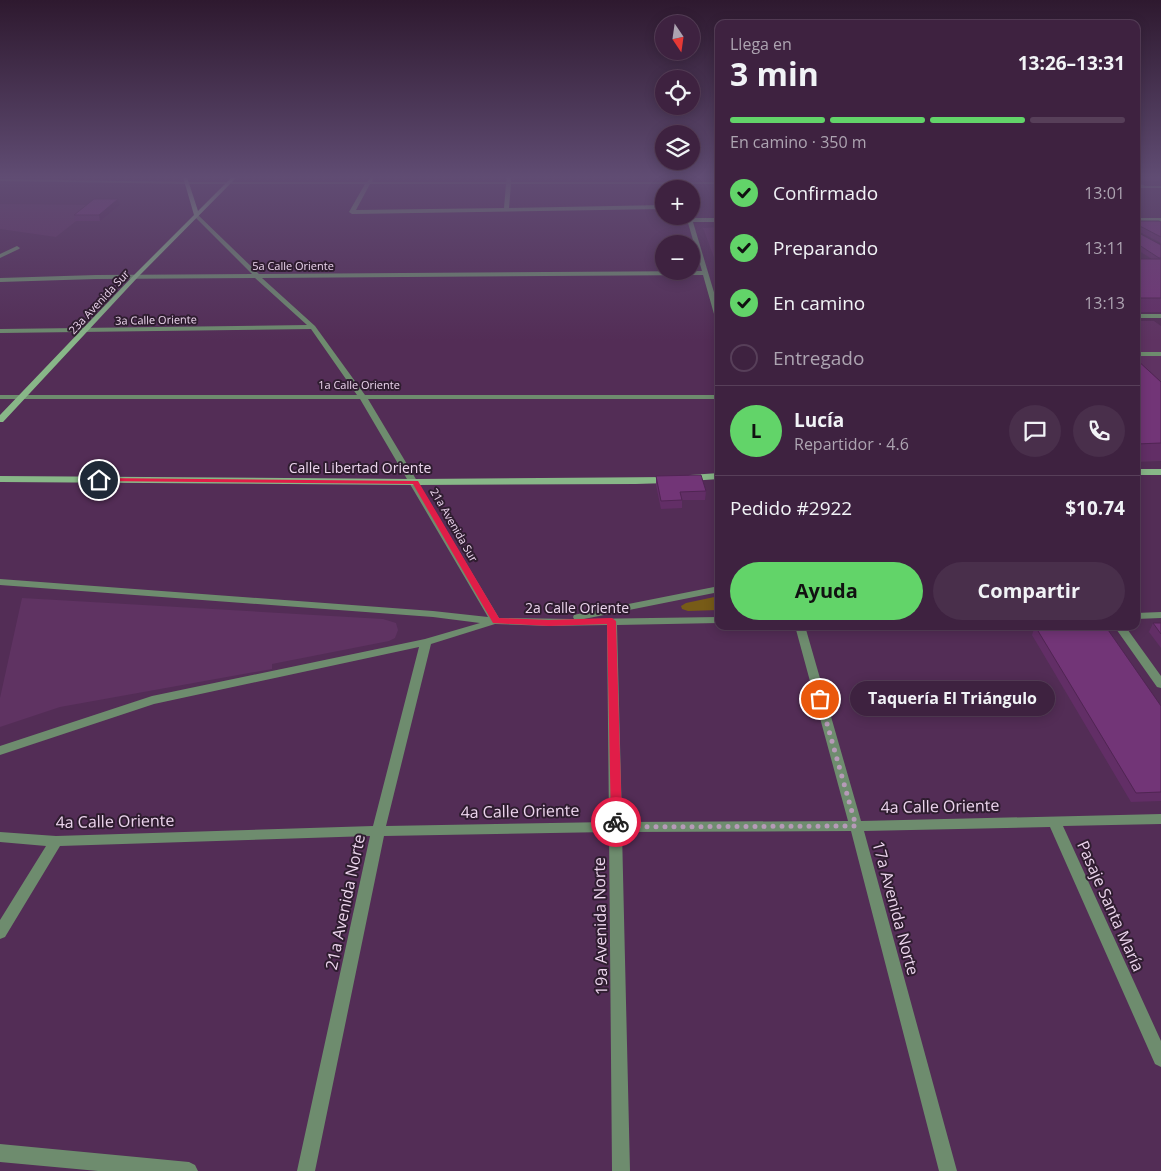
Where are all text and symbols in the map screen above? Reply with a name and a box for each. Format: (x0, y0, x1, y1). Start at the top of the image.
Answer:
north arrow (655, 15, 700, 60)
map controls (655, 15, 700, 280)
text: Llega en (730, 33, 792, 55)
text: 13:26–13:31 (1018, 50, 1125, 76)
text: 3 min (730, 52, 819, 95)
button: locate (655, 70, 700, 115)
button: layers (655, 125, 700, 170)
text: En camino · 350 m (730, 131, 867, 153)
icon: check (730, 179, 758, 207)
button: + (655, 180, 700, 225)
text: Confirmado (773, 180, 878, 206)
text: 13:01 (1084, 182, 1125, 204)
icon: check (730, 234, 758, 262)
button: − (655, 235, 700, 280)
text: Preparando (773, 235, 878, 261)
text: 13:11 (1084, 237, 1125, 259)
street label: 5a Calle Oriente (252, 258, 334, 273)
street label: 23a Avenida Sur (65, 266, 133, 337)
icon: check (730, 289, 758, 317)
text: En camino (773, 290, 865, 316)
text: 13:13 (1084, 292, 1125, 314)
street label: 3a Calle Oriente (115, 311, 197, 328)
text: Entregado (773, 345, 864, 371)
street label: 1a Calle Oriente (318, 377, 400, 392)
button: chat (1009, 405, 1061, 457)
button: phone (1073, 405, 1125, 457)
text: Lucía (794, 407, 844, 433)
text: L (751, 418, 761, 444)
text: Repartidor · 4.6 (794, 433, 909, 455)
street label: Calle Libertad Oriente (289, 458, 431, 477)
pin (78, 459, 120, 501)
icon: home (85, 466, 113, 494)
street label: 21a Avenida Sur (427, 485, 482, 565)
text: Pedido #2922 (730, 495, 852, 521)
text: $10.74 (1065, 495, 1125, 521)
button: Ayuda (730, 562, 923, 620)
button: Compartir (933, 562, 1125, 620)
street label: 2a Calle Oriente (525, 598, 629, 617)
pin (799, 678, 841, 720)
callout: Taquería El Triángulo (850, 682, 1055, 716)
icon: bag (806, 685, 834, 713)
text: Taquería El Triángulo (868, 687, 1037, 709)
street label: 4a Calle Oriente (880, 794, 1000, 818)
courier (591, 797, 641, 847)
street label: 4a Calle Oriente (460, 799, 580, 823)
icon: bike (602, 808, 630, 836)
street label: 4a Calle Oriente (55, 809, 175, 833)
street label: 21a Avenida Norte (320, 832, 370, 972)
street label: Pasaje Santa María (1072, 837, 1150, 975)
street label: 17a Avenida Norte (868, 838, 924, 978)
street label: 19a Avenida Norte (588, 857, 612, 995)

